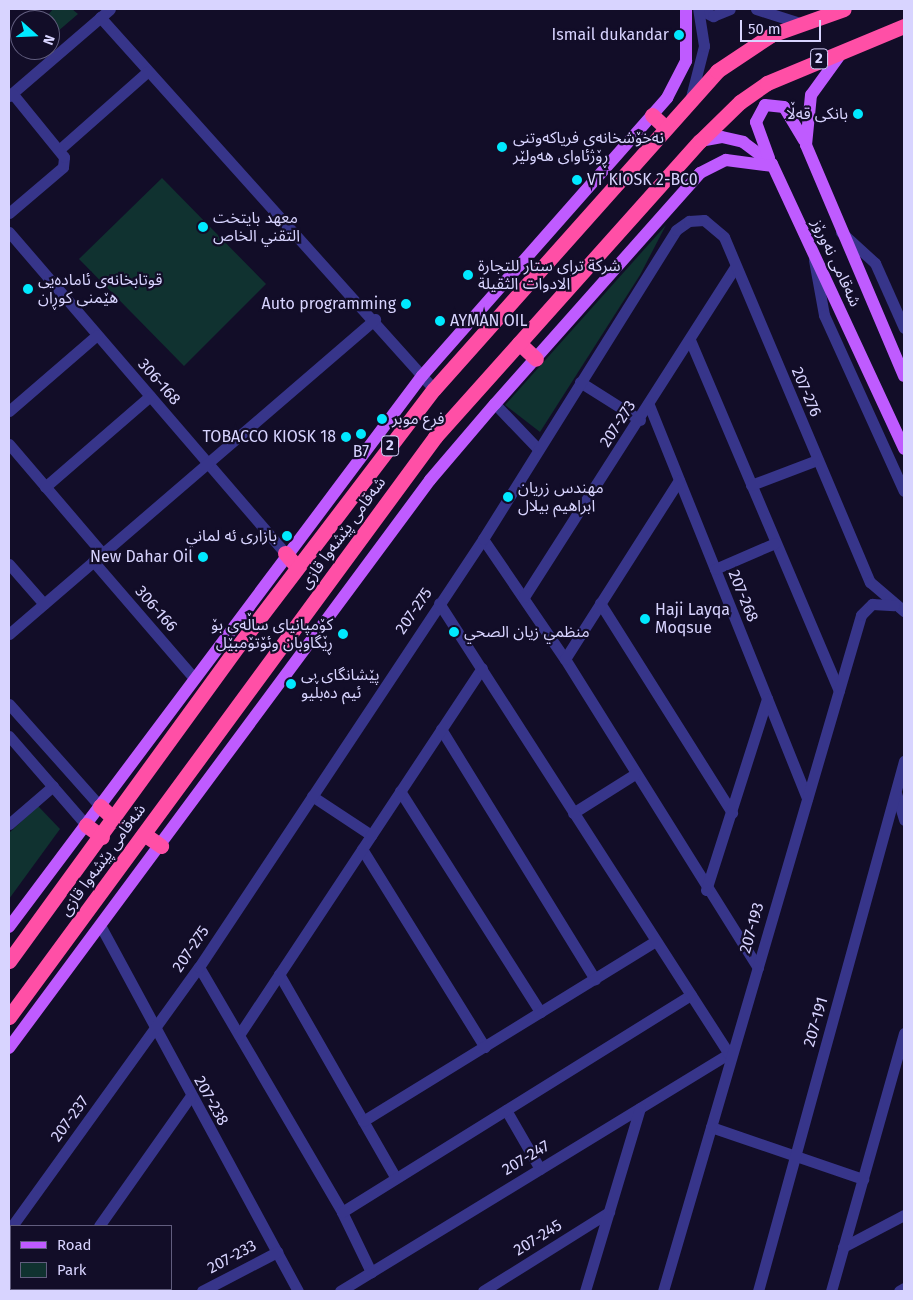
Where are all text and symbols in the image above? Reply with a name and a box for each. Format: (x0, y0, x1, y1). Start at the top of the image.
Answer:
north arrow (10, 10, 60, 60)
scale bar (743, 10, 824, 42)
text: 50 m (748, 20, 781, 38)
place label: Ismail dukandar (552, 25, 669, 45)
marker: Ismail dukandar (673, 29, 685, 41)
text: N (39, 33, 58, 47)
road number: 2 (809, 46, 829, 72)
place label: بانکی قەڵا (786, 104, 848, 124)
marker: بانکی قەڵا (852, 108, 864, 120)
place label: نەخۆشخانەی فریاکەوتنی ڕۆژئاوای هەولێر (513, 128, 664, 166)
marker: نەخۆشخانەی فریاکەوتنی ڕۆژئاوای هەولێر (495, 140, 509, 154)
place label: VT KIOSK 2-BC0 (587, 170, 698, 190)
marker: VT KIOSK 2-BC0 (571, 174, 583, 186)
place label: معهد بايتخت التقني الخاص (213, 208, 300, 246)
street label: شەقامی نەورۆز (807, 216, 865, 310)
marker: معهد بايتخت التقني الخاص (197, 221, 209, 233)
place label: شركة ترای ستار للتجارة الادوات الثقيلة (478, 256, 621, 294)
marker: شركة ترای ستار للتجارة الادوات الثقيلة (462, 269, 474, 281)
place label: قوتابخانەی ئامادەیی هێمنی کوڕان (38, 270, 162, 308)
marker: قوتابخانەی ئامادەیی هێمنی کوڕان (22, 283, 34, 295)
place label: Auto programming (262, 294, 396, 314)
marker: Auto programming (400, 298, 412, 310)
place label: AYMAN OIL (450, 311, 527, 331)
marker: AYMAN OIL (434, 315, 446, 327)
street label: 306-168 (134, 355, 184, 409)
street label: 207-276 (787, 364, 825, 420)
street label: 207-273 (596, 397, 640, 451)
place label: فرع موبر (392, 409, 444, 429)
marker: فرع موبر (376, 413, 388, 425)
place label: TOBACCO KIOSK 18 (203, 427, 336, 447)
marker: B7 (355, 428, 367, 440)
marker: TOBACCO KIOSK 18 (340, 431, 352, 443)
road number: 2 (380, 434, 400, 458)
place label: B7 (353, 442, 369, 462)
street label: شەقامی پێشەوا قازی (296, 473, 390, 593)
place label: مهندس زريان ابراهيم بيلال (518, 478, 604, 516)
marker: مهندس زريان ابراهيم بيلال (502, 491, 514, 503)
place label: بازارى ئه لماني (186, 526, 277, 546)
marker: بازارى ئه لماني (281, 530, 293, 542)
place label: New Dahar Oil (90, 547, 193, 567)
marker: New Dahar Oil (197, 551, 209, 563)
street label: 207-268 (724, 567, 762, 625)
street label: 306-166 (131, 582, 181, 636)
street label: 207-275 (392, 584, 436, 638)
place label: Haji Layqa Moqsue (655, 600, 730, 638)
marker: Haji Layqa Moqsue (639, 613, 651, 625)
place label: کۆمپانیای ساڵەی بۆ ڕێگاوبان وئۆتۆمبێل (211, 615, 333, 653)
place label: منظمي زيان الصحي (464, 622, 590, 642)
marker: منظمي زيان الصحي (448, 626, 460, 638)
marker: کۆمپانیای ساڵەی بۆ ڕێگاوبان وئۆتۆمبێل (337, 628, 349, 640)
place label: پێشانگای بی ئیم دەبڵیو (301, 665, 380, 703)
marker: پێشانگای بی ئیم دەبڵیو (285, 678, 297, 690)
street label: شەقامی پێشەوا قازی (56, 800, 150, 920)
street label: 207-193 (736, 900, 768, 956)
street label: 207-275 (169, 922, 213, 976)
street label: 207-191 (800, 995, 832, 1049)
street label: 207-238 (190, 1073, 232, 1129)
street label: 207-237 (47, 1092, 93, 1146)
street label: 207-247 (499, 1136, 553, 1180)
street label: 207-245 (510, 1216, 566, 1260)
legend (10, 1225, 172, 1290)
text: Road (57, 1236, 92, 1254)
street label: 207-233 (204, 1236, 260, 1278)
text: Park (57, 1261, 87, 1279)

